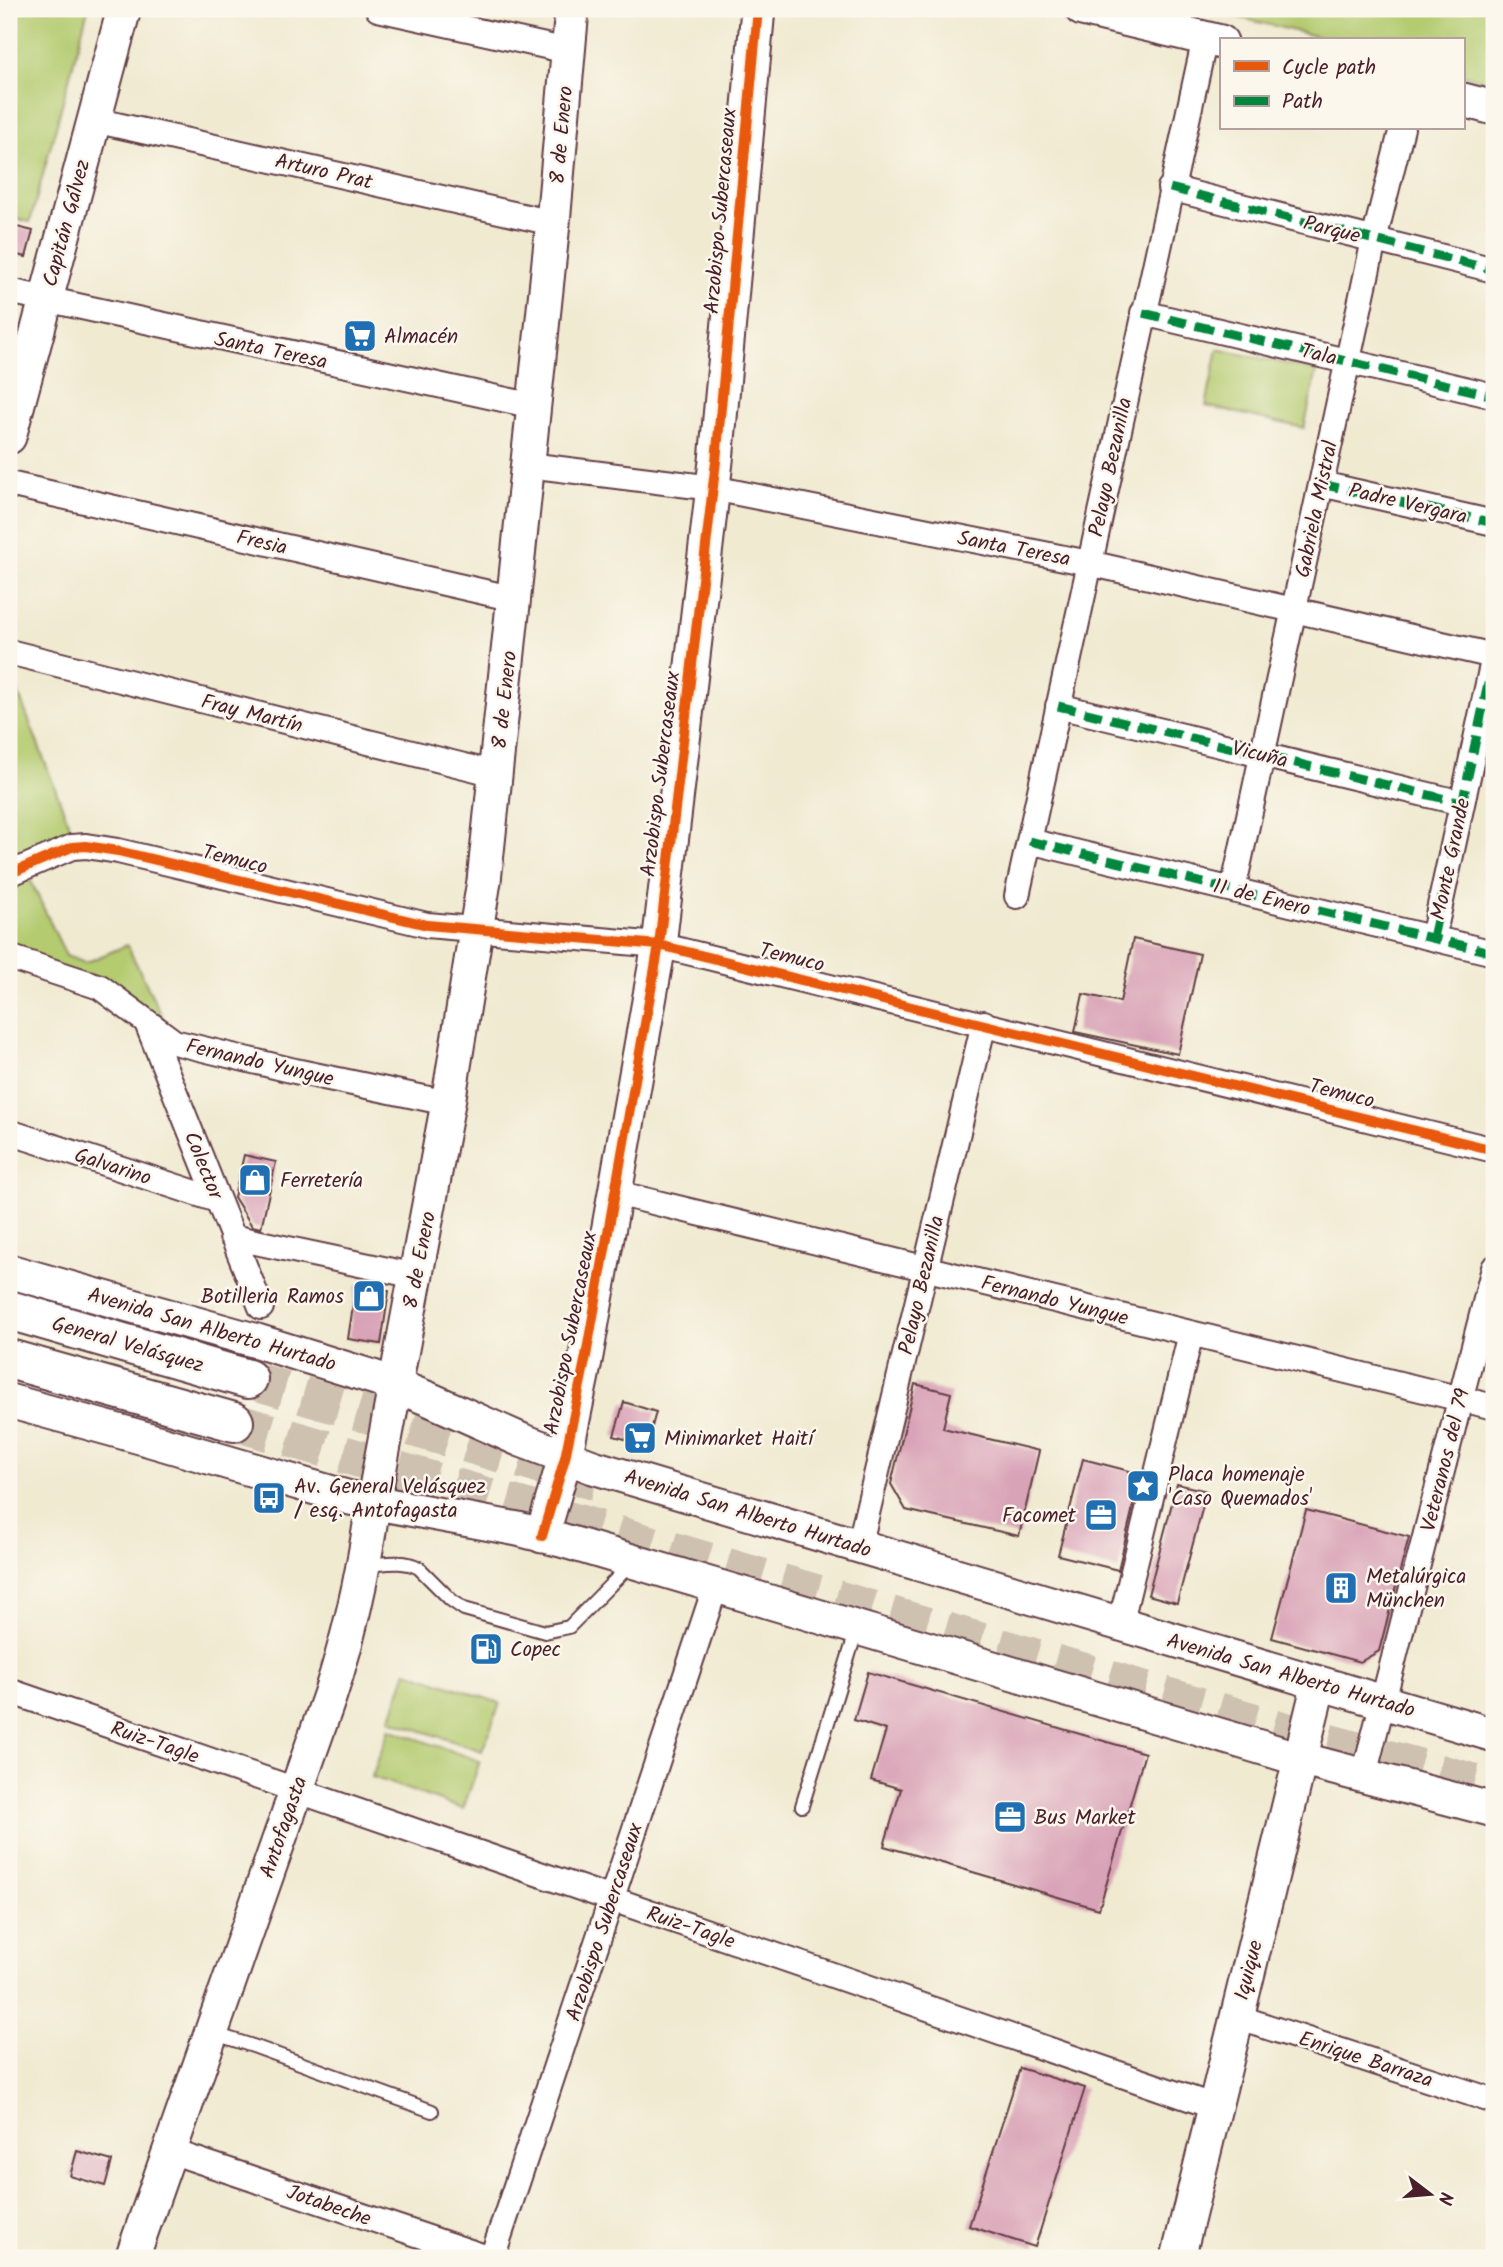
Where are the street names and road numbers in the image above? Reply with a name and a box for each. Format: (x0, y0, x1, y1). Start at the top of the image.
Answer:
street label: 8 de Enero (542, 84, 583, 186)
street label: Arzobispo Subercaseaux (696, 106, 747, 315)
street label: Arturo Prat (272, 145, 377, 200)
street label: Capitán Gálvez (35, 156, 100, 291)
street label: Parque (1300, 207, 1364, 254)
street label: Santa Teresa (211, 323, 330, 380)
street label: Tala (1297, 335, 1340, 376)
street label: Pelayo Bezanilla (1081, 394, 1142, 540)
street label: Gabriela Mistral (1287, 438, 1348, 581)
street label: Padre Vergara (1345, 475, 1470, 534)
street label: Fresia (233, 522, 290, 565)
street label: Santa Teresa (954, 522, 1073, 577)
street label: 8 de Enero (484, 649, 527, 751)
street label: Arzobispo Subercaseaux (633, 669, 691, 879)
street label: Fray Martín (197, 686, 306, 743)
street label: Vicuña (1228, 733, 1291, 778)
street label: Monte Grande (1422, 795, 1481, 923)
street label: Temuco (198, 836, 271, 884)
street label: 11 de Enero (1209, 870, 1314, 926)
street label: Temuco (755, 934, 828, 982)
street label: Fernando Yungue (182, 1030, 337, 1097)
street label: Temuco (1305, 1070, 1378, 1118)
street label: Colector (174, 1127, 232, 1205)
street label: Galvarino (70, 1139, 155, 1195)
street label: 8 de Enero (395, 1209, 446, 1312)
street label: Pelayo Bezanilla (890, 1212, 954, 1358)
street label: Arzobispo Subercaseaux (536, 1228, 608, 1438)
street label: Fernando Yungue (977, 1267, 1132, 1336)
street label: Avenida San Alberto Hurtado (83, 1279, 340, 1382)
street label: General Velásquez (48, 1308, 207, 1383)
street label: Veteranos del 79 (1413, 1385, 1480, 1535)
street label: Avenida San Alberto Hurtado (620, 1461, 875, 1568)
street label: Avenida San Alberto Hurtado (1162, 1625, 1419, 1728)
street label: Ruiz-Tagle (106, 1713, 204, 1774)
street label: Antofagasta (252, 1772, 317, 1883)
street label: Arzobispo Subercaseaux (558, 1818, 653, 2026)
street label: Ruiz-Tagle (642, 1898, 740, 1959)
street label: Iquique (1226, 1936, 1273, 2004)
street label: Enrique Barraza (1294, 2023, 1437, 2098)
street label: Jotabeche (282, 2177, 376, 2236)

